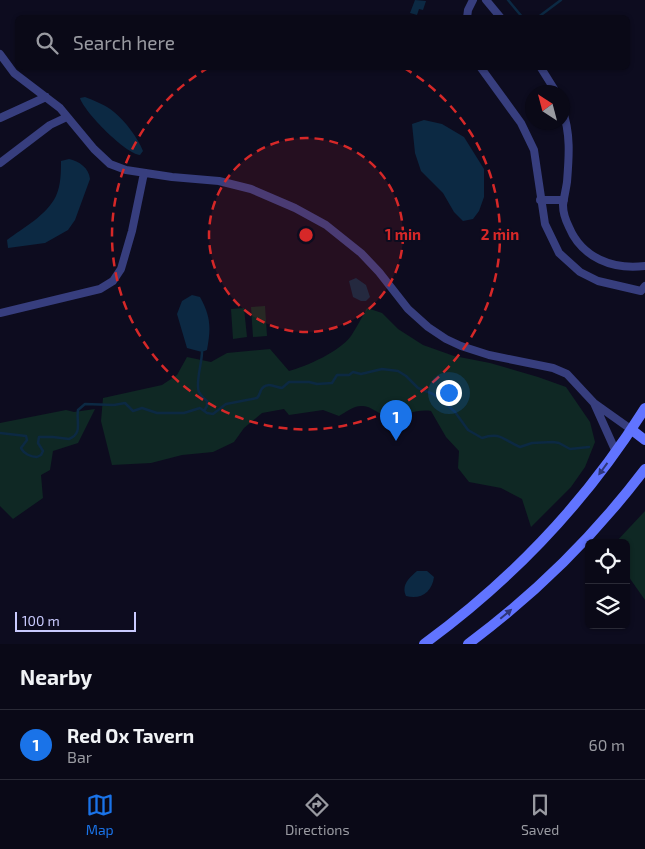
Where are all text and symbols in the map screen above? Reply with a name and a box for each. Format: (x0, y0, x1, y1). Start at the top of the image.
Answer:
search box (15, 15, 630, 70)
icon: search (33, 29, 61, 57)
text: Search here (73, 31, 175, 54)
north arrow (525, 85, 570, 130)
text: 1 min (385, 225, 421, 243)
text: 2 min (481, 225, 519, 243)
centre of rings (297, 226, 315, 244)
your location (436, 380, 462, 406)
pin: 1 (380, 400, 412, 441)
one-way arrow (598, 462, 609, 475)
map controls (585, 539, 630, 629)
button: locate (585, 539, 630, 584)
button: layers (585, 584, 630, 629)
scale bar (15, 609, 136, 632)
one-way arrow (500, 609, 512, 620)
text: 100 m (22, 612, 60, 629)
text: Nearby (20, 664, 92, 689)
text: Red Ox Tavern (67, 724, 194, 747)
text: 1 (33, 735, 39, 754)
text: 60 m (589, 735, 625, 754)
text: Bar (67, 747, 92, 766)
tab: Map (86, 791, 114, 838)
tab: Directions (285, 791, 350, 838)
tab: Saved (521, 791, 559, 838)

